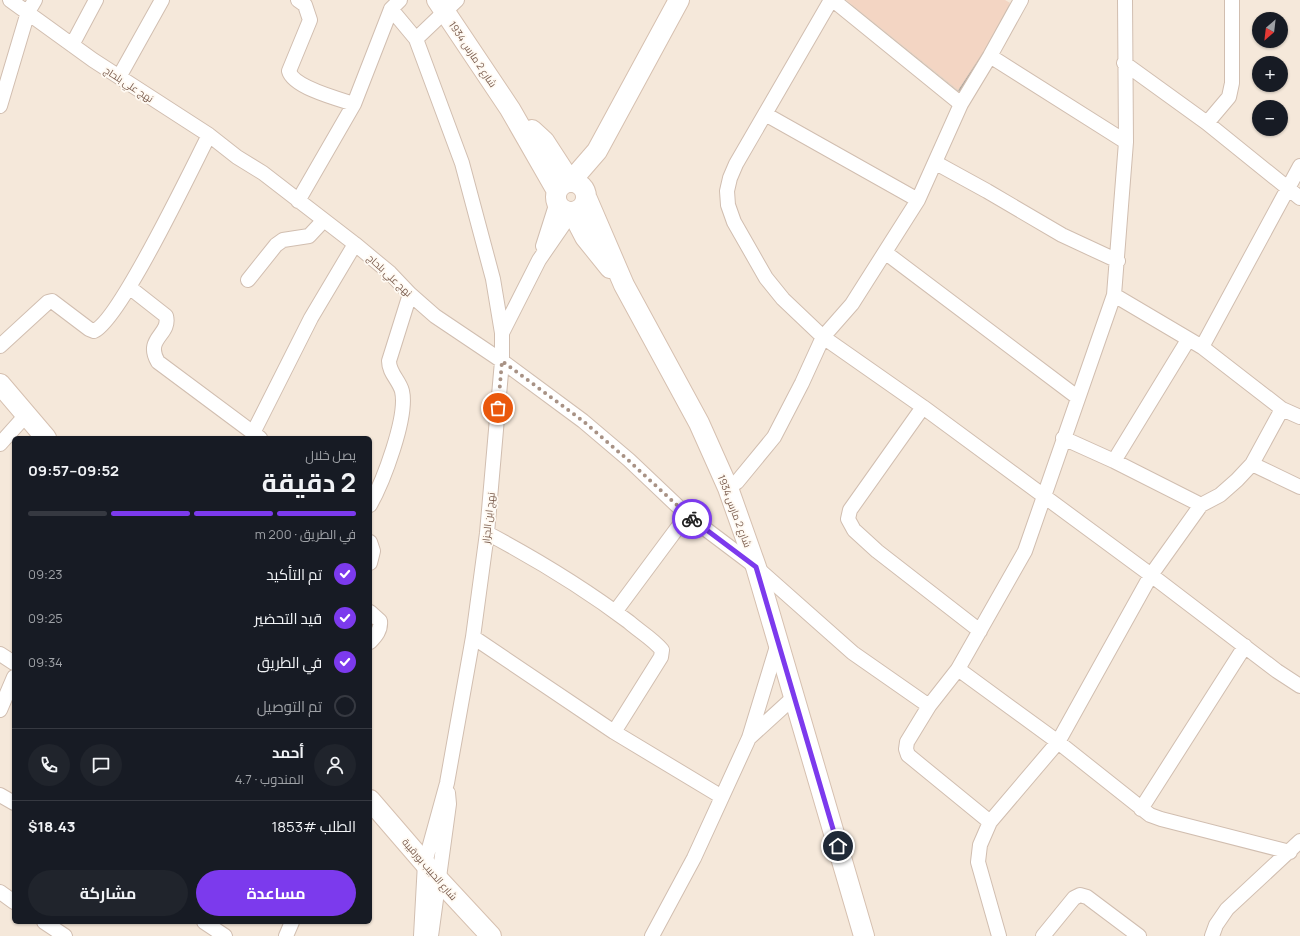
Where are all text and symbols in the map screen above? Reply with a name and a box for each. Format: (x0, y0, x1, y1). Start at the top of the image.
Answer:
north arrow (1252, 12, 1288, 48)
map controls (1252, 12, 1288, 136)
street label: شارع 2 مارس 1934 (446, 18, 500, 90)
button: + (1252, 56, 1288, 92)
street label: نهج علي بلحاج (101, 63, 157, 106)
button: − (1252, 100, 1288, 136)
street label: نهج علي بلحاج (364, 251, 415, 300)
pin (481, 391, 515, 425)
icon: bag (487, 397, 509, 419)
text: يصل خلال (305, 446, 356, 464)
text: 09:52–09:57 (28, 460, 119, 481)
text: 2 دقيقة (262, 464, 356, 500)
street label: شارع 2 مارس 1934 (715, 473, 755, 549)
street label: نهج ابن الجزار (478, 492, 498, 545)
courier (672, 499, 712, 539)
icon: bike (681, 508, 703, 530)
text: في الطريق · 200 m (255, 525, 356, 543)
icon: check (334, 563, 356, 585)
text: تم التأكيد (266, 564, 322, 585)
text: 09:23 (28, 565, 62, 583)
icon: check (334, 607, 356, 629)
text: قيد التحضير (254, 608, 322, 629)
text: 09:25 (28, 609, 63, 627)
icon: check (334, 651, 356, 673)
text: في الطريق (257, 652, 322, 673)
text: 09:34 (28, 653, 63, 671)
text: تم التوصيل (257, 696, 322, 717)
text: أحمد (272, 742, 304, 763)
button: phone (28, 744, 70, 786)
button: chat (80, 744, 122, 786)
button: person (314, 744, 356, 786)
text: المندوب · 4.7 (235, 770, 304, 788)
text: $18.43 (28, 816, 76, 837)
text: الطلب #1853 (271, 816, 356, 837)
pin (821, 829, 855, 863)
street label: شارع الحبيب بورقيبة (399, 835, 461, 903)
icon: home (827, 835, 849, 857)
button: مشاركة (28, 870, 188, 916)
button: مساعدة (196, 870, 356, 916)

